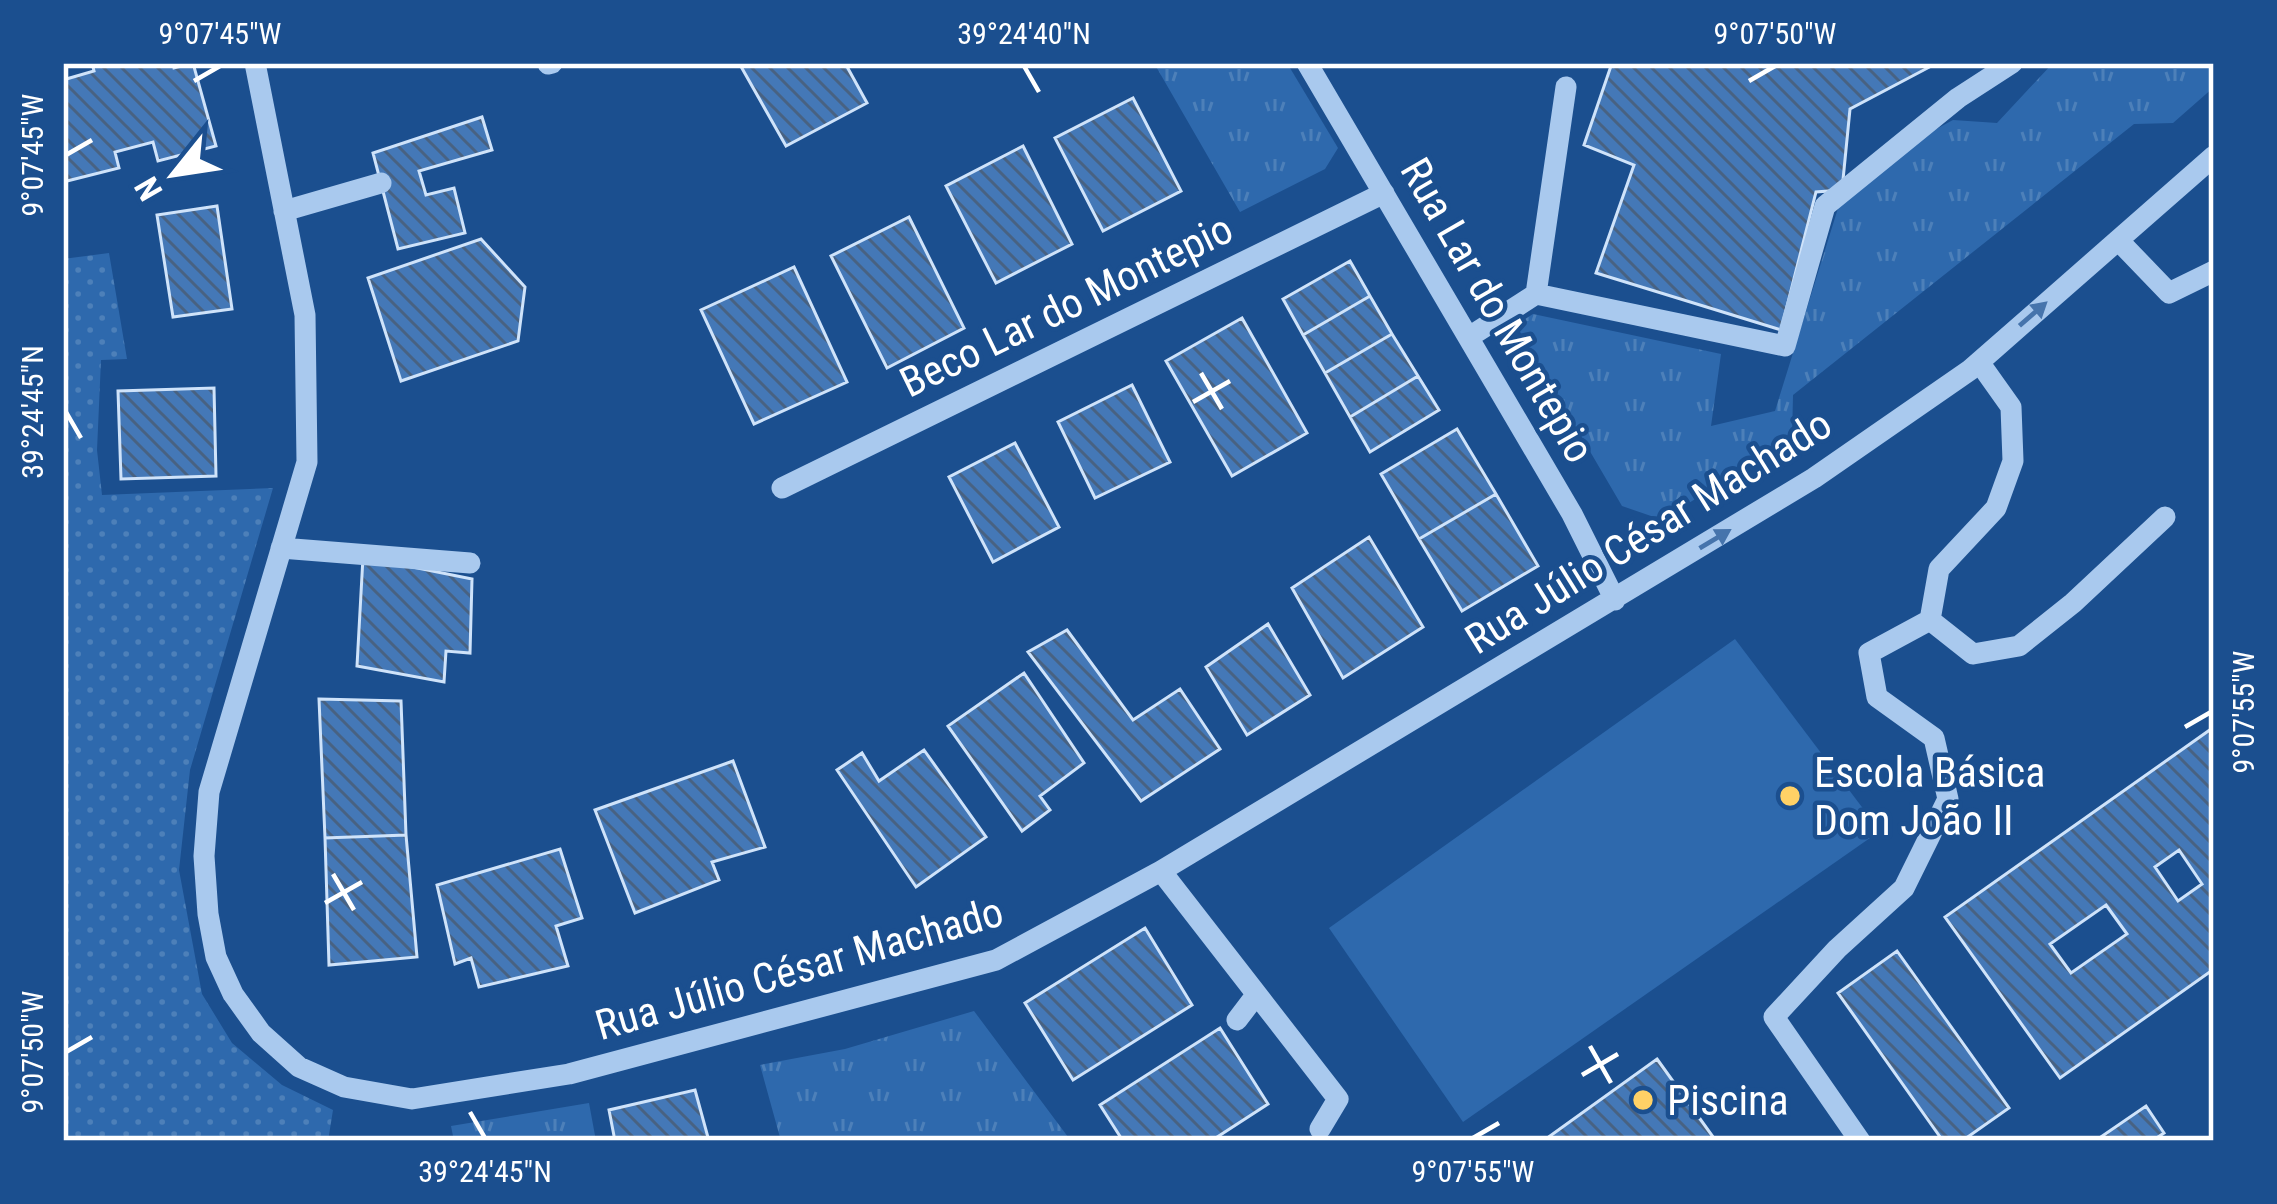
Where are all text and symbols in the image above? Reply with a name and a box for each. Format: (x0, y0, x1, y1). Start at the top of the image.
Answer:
text: 9°07'45"W (159, 16, 282, 51)
text: 39°24'40"N (957, 16, 1091, 51)
text: 9°07'50"W (1714, 16, 1837, 51)
text: 9°07'45"W (15, 93, 50, 216)
north arrow (114, 114, 234, 234)
street label: Rua Lar do Montepio (1391, 149, 1605, 471)
text: N (127, 170, 170, 207)
street label: Beco Lar do Montepio (892, 204, 1240, 407)
one-way arrow (2018, 301, 2048, 328)
text: 39°24'45"N (15, 345, 50, 479)
street label: Rua Júlio César Machado (1456, 399, 1840, 664)
one-way arrow (1698, 529, 1732, 550)
text: 9°07'55"W (2226, 650, 2261, 773)
place label: Escola Básica Dom João II (1814, 748, 2045, 845)
marker: Escola Básica Dom João II (1777, 783, 1803, 809)
street label: Rua Júlio César Machado (590, 887, 1009, 1050)
text: 9°07'50"W (15, 990, 50, 1113)
place label: Piscina (1667, 1076, 1789, 1125)
marker: Piscina (1630, 1087, 1656, 1113)
text: 39°24'45"N (418, 1154, 552, 1189)
text: 9°07'55"W (1412, 1154, 1535, 1189)

